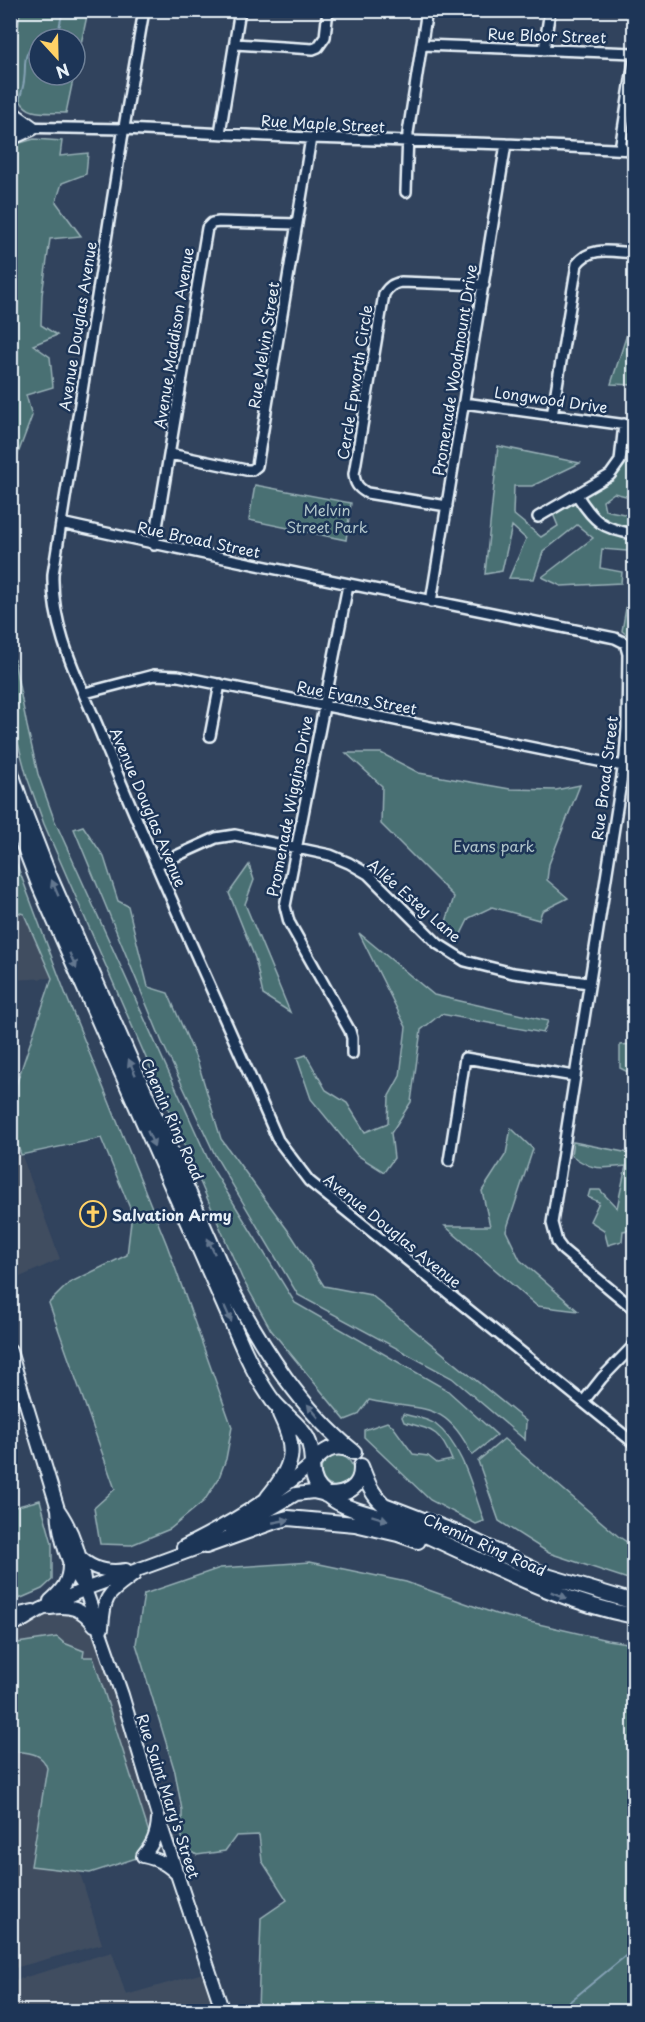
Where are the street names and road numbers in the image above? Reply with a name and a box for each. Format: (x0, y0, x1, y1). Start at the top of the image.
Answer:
street label: Rue Bloor Street (487, 21, 607, 49)
street label: Rue Maple Street (260, 108, 386, 138)
street label: Avenue Douglas Avenue (52, 240, 102, 412)
street label: Avenue Maddison Avenue (147, 246, 199, 430)
street label: Promenade Woodmount Drive (426, 262, 482, 478)
street label: Rue Melvin Street (242, 280, 284, 410)
street label: Cercle Epworth Circle (330, 303, 378, 461)
street label: Longwood Drive (493, 380, 609, 418)
street label: Rue Broad Street (135, 515, 263, 563)
street label: Rue Evans Street (295, 674, 419, 720)
street label: Promenade Wiggins Drive (260, 713, 318, 899)
street label: Rue Broad Street (585, 715, 623, 841)
street label: Avenue Douglas Avenue (105, 724, 193, 890)
street label: Allée Estey Lane (363, 853, 467, 947)
street label: Chemin Ring Road (136, 1054, 210, 1184)
street label: Avenue Douglas Avenue (319, 1167, 467, 1293)
street label: Chemin Ring Road (420, 1507, 550, 1581)
street label: Rue Saint Mary's Street (132, 1711, 206, 1881)

